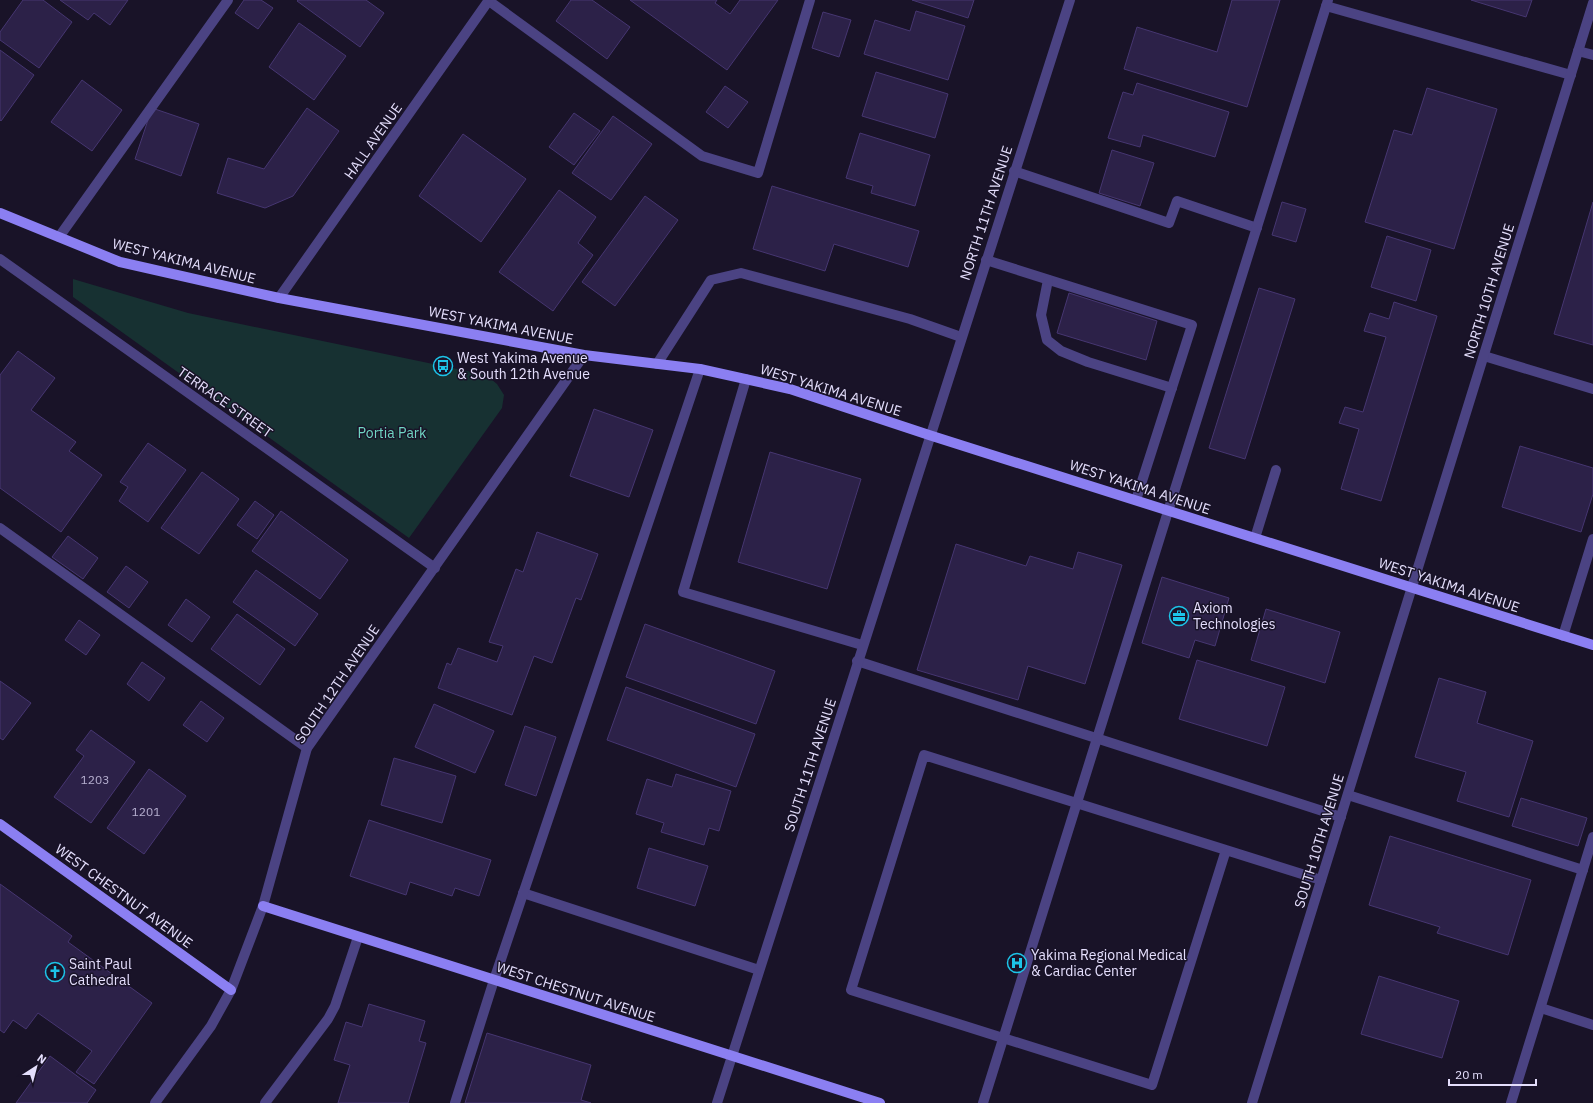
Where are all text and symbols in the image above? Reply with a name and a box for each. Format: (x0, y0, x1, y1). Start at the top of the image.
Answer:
street label: HALL AVENUE (340, 99, 406, 183)
street label: NORTH 11TH AVENUE (956, 144, 1016, 282)
street label: NORTH 10TH AVENUE (1460, 221, 1518, 361)
street label: WEST YAKIMA AVENUE (110, 234, 258, 288)
street label: WEST YAKIMA AVENUE (427, 302, 575, 348)
place label: West Yakima Avenue & South 12th Avenue (457, 349, 590, 383)
bus stop icon: West Yakima Avenue & South 12th Avenue (432, 355, 454, 377)
street label: WEST YAKIMA AVENUE (758, 360, 904, 420)
street label: TERRACE STREET (174, 362, 276, 442)
park label: Portia Park (358, 424, 427, 442)
street label: WEST YAKIMA AVENUE (1067, 456, 1213, 518)
street label: WEST YAKIMA AVENUE (1376, 554, 1522, 616)
place label: Axiom Technologies (1193, 599, 1276, 633)
office icon: Axiom Technologies (1168, 605, 1190, 627)
street label: SOUTH 12TH AVENUE (291, 621, 383, 747)
street label: SOUTH 11TH AVENUE (780, 696, 840, 834)
house number: 1203 (81, 772, 109, 787)
street label: SOUTH 10TH AVENUE (1290, 772, 1348, 910)
house number: 1201 (132, 804, 160, 819)
street label: WEST CHESTNUT AVENUE (52, 840, 196, 952)
place label: Yakima Regional Medical & Cardiac Center (1031, 946, 1187, 980)
hospital icon: Yakima Regional Medical & Cardiac Center (1006, 952, 1028, 974)
place label: Saint Paul Cathedral (69, 955, 132, 989)
street label: WEST CHESTNUT AVENUE (494, 958, 658, 1026)
church icon: Saint Paul Cathedral (44, 961, 66, 983)
north arrow (16, 1047, 56, 1087)
text: N (35, 1051, 49, 1067)
scale bar (1449, 1061, 1536, 1087)
text: 20 m (1455, 1067, 1483, 1082)

